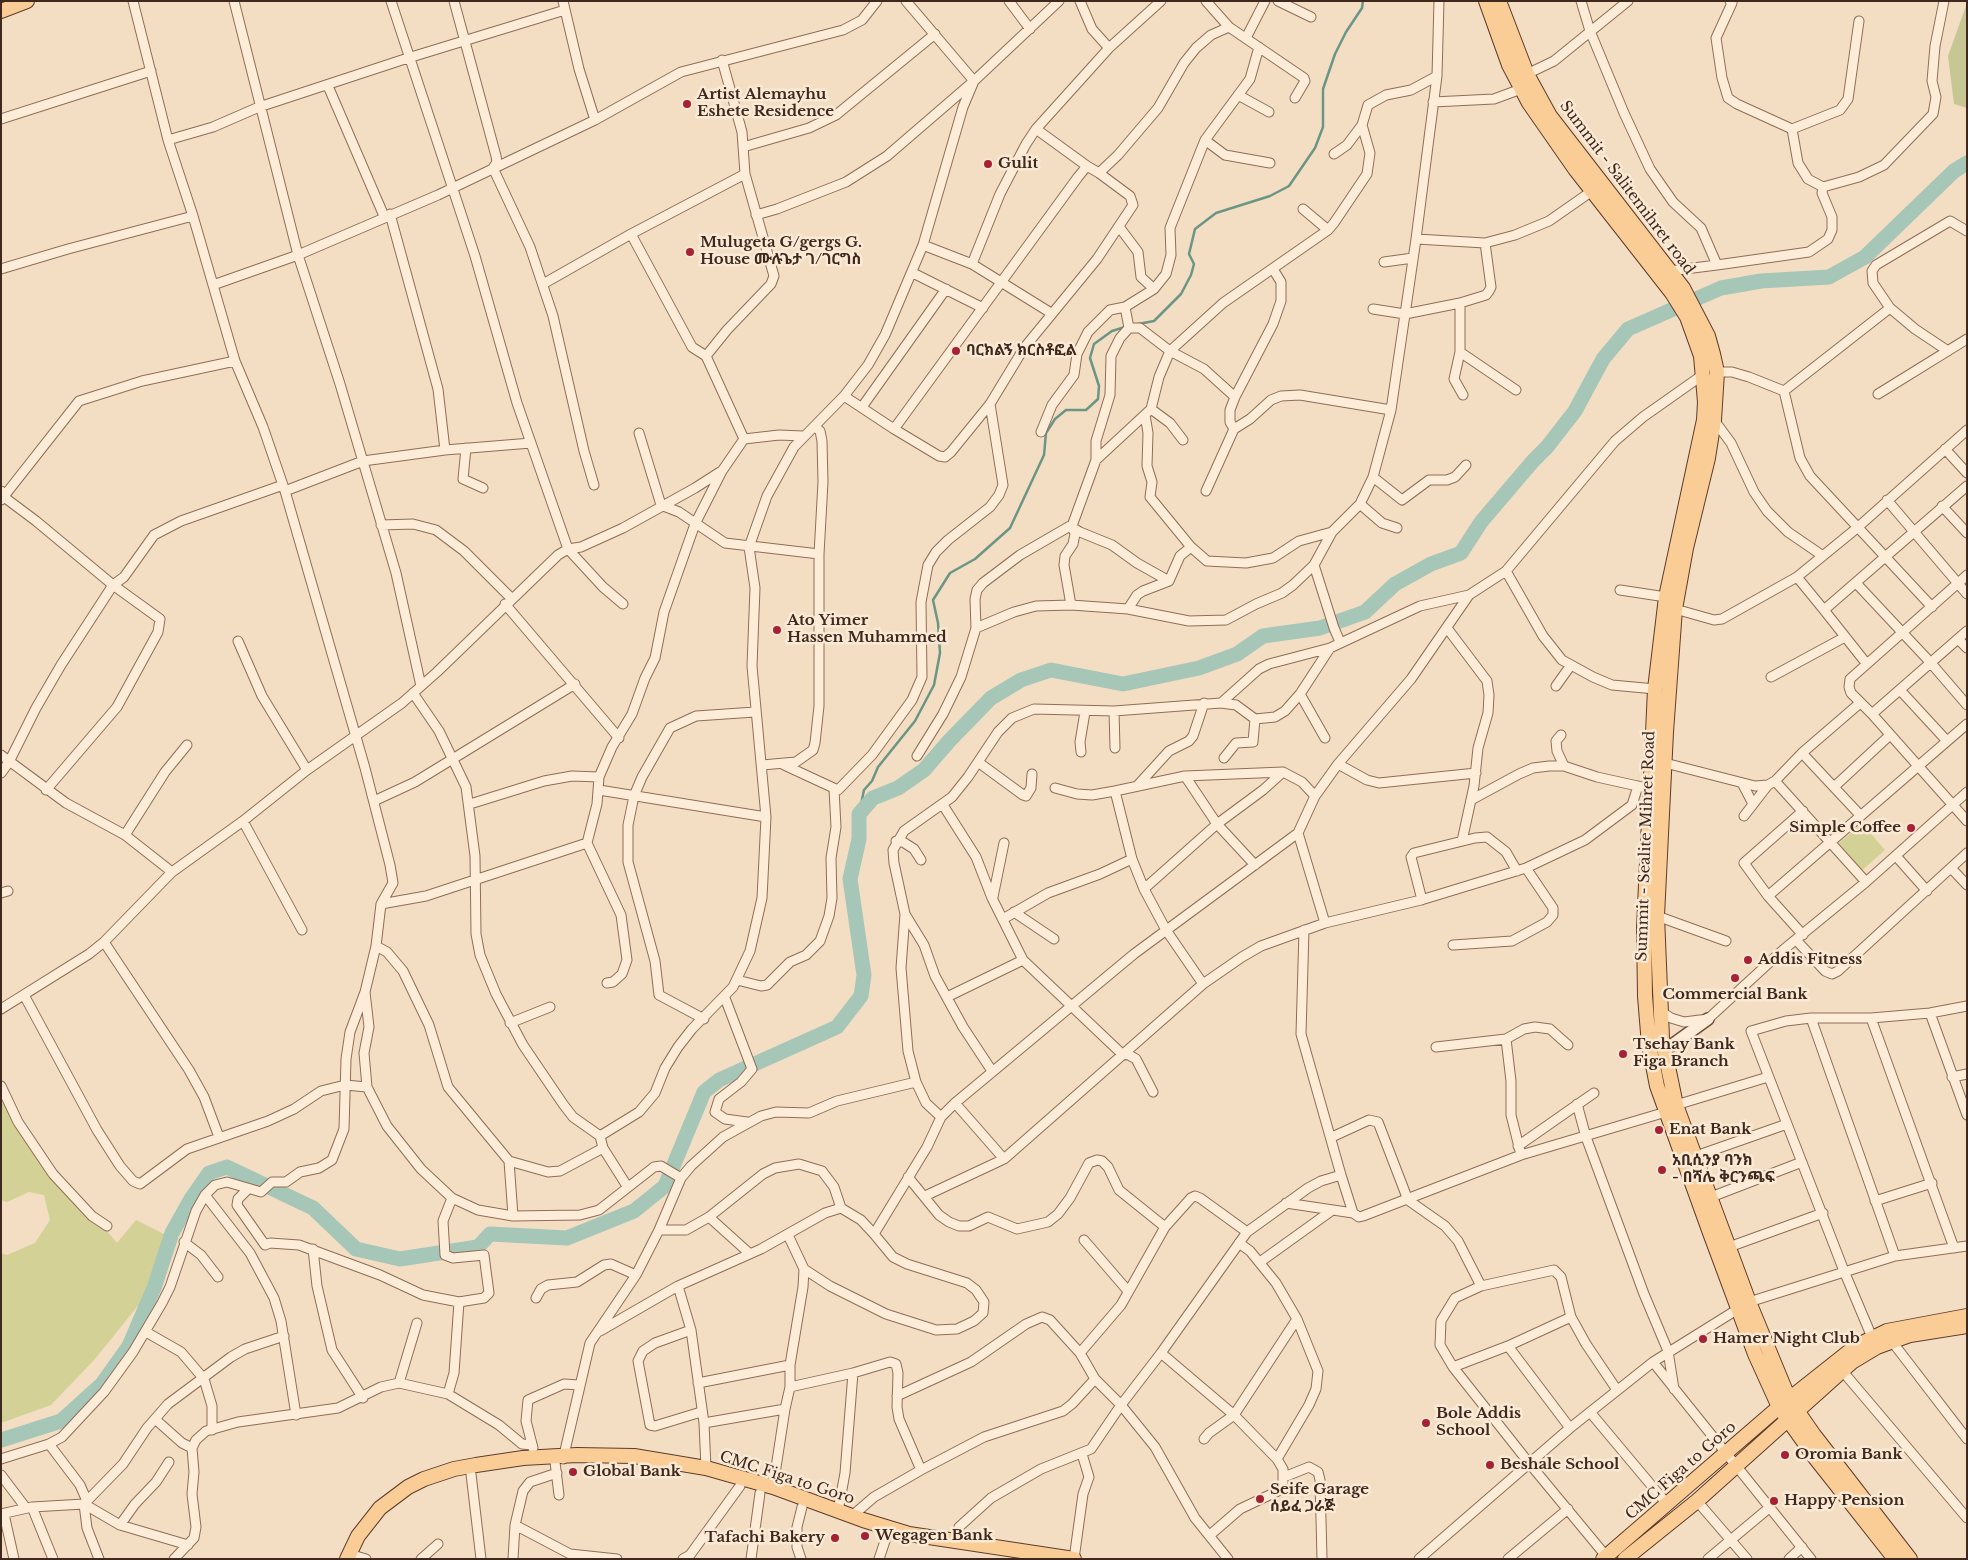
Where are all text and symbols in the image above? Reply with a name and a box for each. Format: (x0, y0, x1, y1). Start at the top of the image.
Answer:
place label: Artist Alemayhu Eshete Residence (697, 86, 834, 121)
marker: Artist Alemayhu Eshete Residence (681, 98, 693, 110)
street label: Summit - Salitemihret road (1556, 98, 1698, 278)
place label: Gulit (998, 155, 1038, 173)
marker: Gulit (982, 158, 994, 170)
place label: Mulugeta G/gergs G. House ሙሉጌታ ገ/ገርግስ (700, 234, 862, 269)
marker: Mulugeta G/gergs G. House ሙሉጌታ ገ/ገርግስ (684, 246, 696, 258)
place label: ባርክልኝ ክርስቶፎል (966, 342, 1077, 360)
marker: ባርክልኝ ክርስቶፎል (950, 345, 962, 357)
place label: Ato Yimer Hassen Muhammed (787, 612, 947, 647)
marker: Ato Yimer Hassen Muhammed (771, 624, 783, 636)
street label: Summit - Sealite Mihret Road (1633, 730, 1659, 962)
place label: Simple Coffee (1789, 819, 1901, 837)
marker: Simple Coffee (1905, 822, 1917, 834)
place label: Addis Fitness (1758, 951, 1862, 969)
marker: Addis Fitness (1742, 954, 1754, 966)
marker: Commercial Bank (1729, 972, 1741, 984)
place label: Commercial Bank (1663, 986, 1807, 1004)
place label: Tsehay Bank Figa Branch (1633, 1036, 1735, 1071)
marker: Tsehay Bank Figa Branch (1617, 1048, 1629, 1060)
place label: Enat Bank (1669, 1121, 1751, 1139)
marker: Enat Bank (1653, 1124, 1665, 1136)
place label: አቢሲንያ ባንክ - በሻሌ ቅርንጫፍ (1672, 1152, 1775, 1187)
marker: አቢሲንያ ባንክ - በሻሌ ቅርንጫፍ (1656, 1164, 1668, 1176)
place label: Hamer Night Club (1713, 1330, 1860, 1348)
marker: Hamer Night Club (1697, 1333, 1709, 1345)
place label: Bole Addis School (1436, 1405, 1521, 1440)
marker: Bole Addis School (1420, 1417, 1432, 1429)
street label: CMC Figa to Goro (1622, 1418, 1740, 1524)
place label: Oromia Bank (1795, 1446, 1902, 1464)
street label: CMC Figa to Goro (717, 1448, 857, 1508)
marker: Oromia Bank (1779, 1449, 1791, 1461)
place label: Beshale School (1500, 1456, 1619, 1474)
marker: Beshale School (1484, 1459, 1496, 1471)
place label: Global Bank (583, 1463, 681, 1481)
marker: Global Bank (567, 1466, 579, 1478)
place label: Seife Garage ሰይፈ ጋራጅ (1270, 1481, 1369, 1516)
place label: Happy Pension (1784, 1492, 1904, 1510)
marker: Seife Garage ሰይፈ ጋራጅ (1254, 1493, 1266, 1505)
marker: Happy Pension (1768, 1495, 1780, 1507)
place label: Wegagen Bank (875, 1527, 993, 1545)
place label: Tafachi Bakery (705, 1529, 825, 1547)
marker: Wegagen Bank (859, 1530, 871, 1542)
marker: Tafachi Bakery (829, 1532, 841, 1544)

